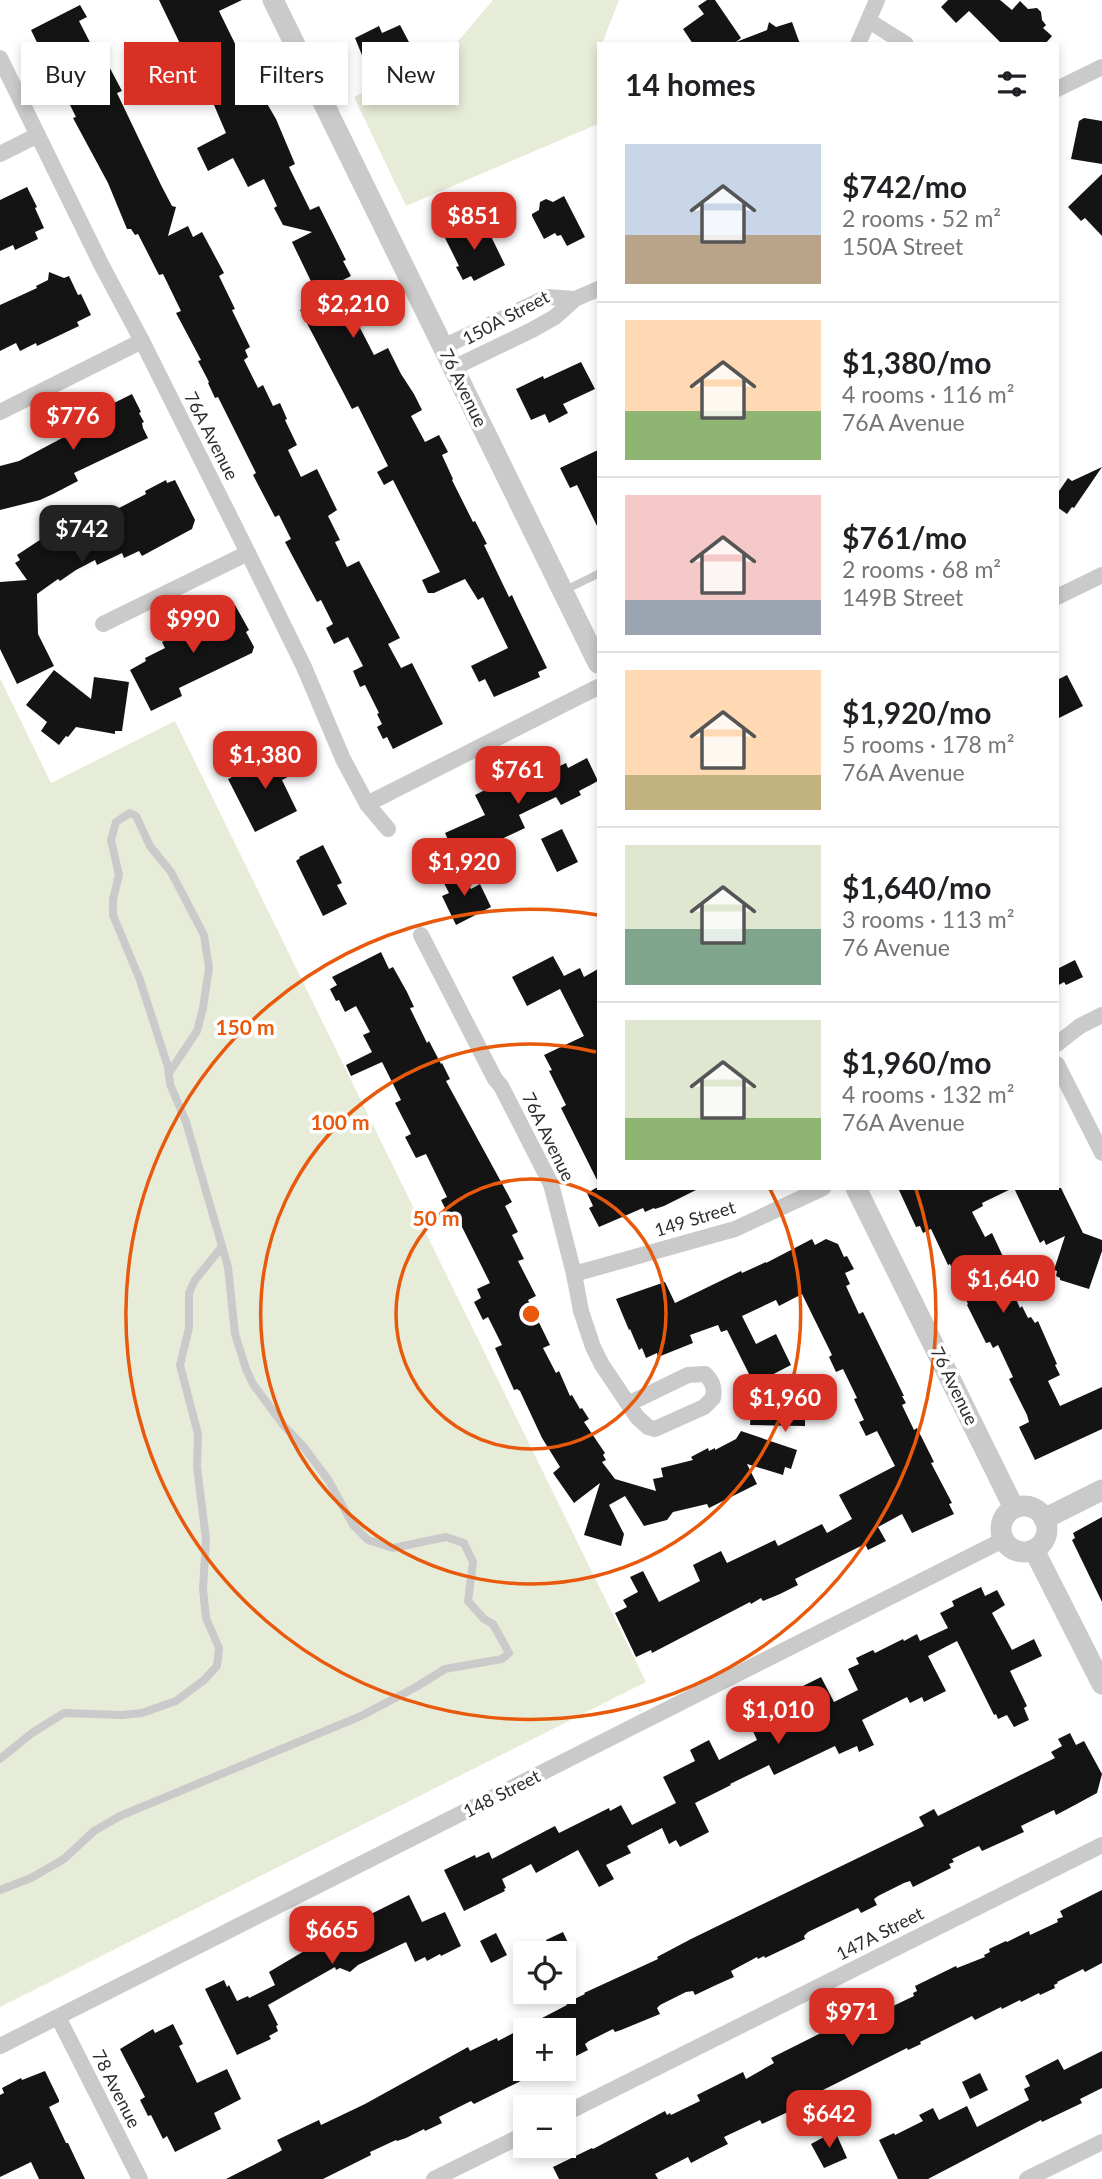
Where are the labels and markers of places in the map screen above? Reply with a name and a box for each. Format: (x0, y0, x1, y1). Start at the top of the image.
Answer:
pin: $851 (433, 192, 515, 252)
pin: $2,210 (296, 280, 410, 340)
pin: $776 (32, 392, 114, 452)
pin: $742 (41, 505, 123, 565)
pin: $990 (152, 596, 234, 655)
pin: $1,380 (208, 732, 322, 791)
pin: $761 (477, 746, 559, 806)
pin: $1,920 (407, 838, 521, 898)
pin: $1,640 (946, 1256, 1060, 1315)
centre of rings (519, 1302, 543, 1326)
pin: $1,960 (728, 1374, 842, 1434)
pin: $1,010 (721, 1686, 835, 1746)
pin: $665 (291, 1906, 373, 1966)
pin: $971 (811, 1988, 893, 2048)
pin: $642 (788, 2090, 870, 2150)

